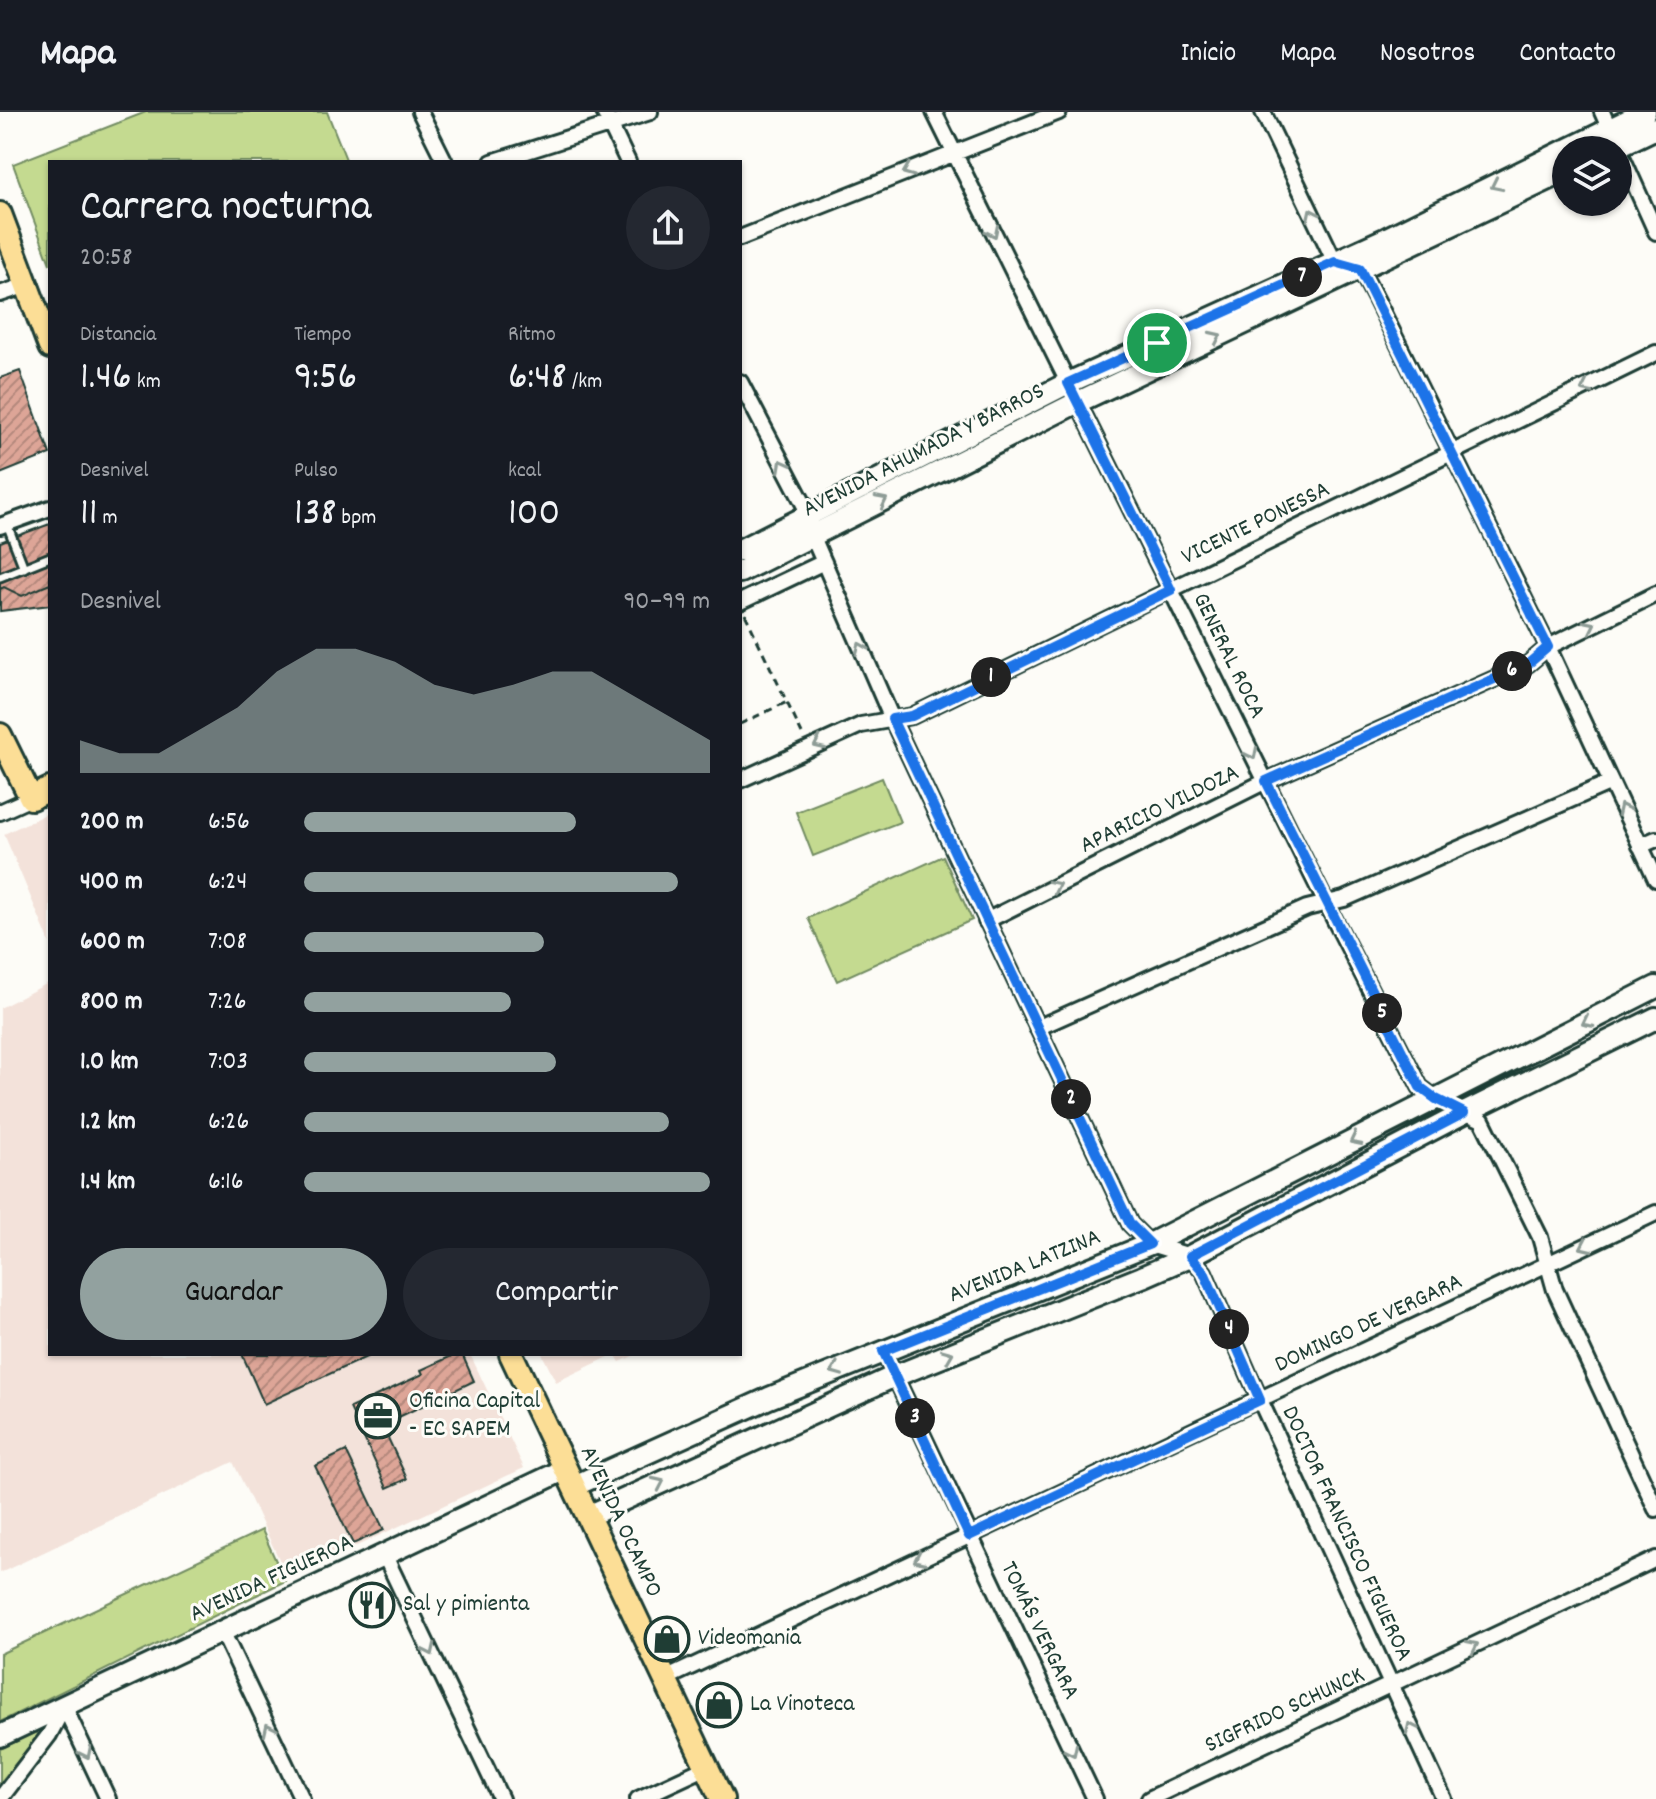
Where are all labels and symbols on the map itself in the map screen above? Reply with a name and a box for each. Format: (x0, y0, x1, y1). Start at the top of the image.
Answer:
one-way arrow (902, 161, 916, 177)
one-way arrow (1490, 175, 1504, 191)
one-way arrow (1306, 207, 1321, 222)
one-way arrow (983, 224, 999, 239)
pin: 7 (1282, 257, 1322, 297)
pin (1123, 309, 1191, 377)
one-way arrow (1208, 331, 1222, 347)
street label: AVENIDA AHUMADA Y BARROS (797, 375, 1051, 527)
one-way arrow (1580, 378, 1595, 394)
one-way arrow (778, 459, 793, 474)
street label: VICENTE PONESSA (1176, 473, 1336, 575)
one-way arrow (874, 496, 889, 511)
street label: GENERAL ROCA (1183, 587, 1273, 725)
one-way arrow (1582, 620, 1597, 636)
one-way arrow (855, 642, 871, 656)
pin: 6 (1492, 651, 1532, 691)
pin: 1 (971, 657, 1011, 697)
one-way arrow (812, 734, 827, 750)
one-way arrow (1243, 746, 1258, 761)
street label: APARICIO VILDOZA (1075, 757, 1245, 863)
one-way arrow (1617, 802, 1633, 817)
one-way arrow (1047, 881, 1062, 896)
pin: 5 (1362, 993, 1402, 1033)
one-way arrow (1580, 1013, 1595, 1028)
pin: 2 (1051, 1079, 1091, 1119)
one-way arrow (1348, 1131, 1363, 1146)
street label: AVENIDA LATZINA (944, 1221, 1106, 1313)
one-way arrow (1579, 1236, 1594, 1252)
street label: DOMINGO DE VERGARA (1269, 1266, 1469, 1382)
pin: 4 (1209, 1309, 1249, 1349)
one-way arrow (940, 1348, 954, 1365)
one-way arrow (830, 1361, 844, 1377)
place label: Oficina Capital - EC SAPEM (409, 1385, 540, 1447)
office icon: Oficina Capital - EC SAPEM (354, 1392, 402, 1440)
pin: 3 (895, 1398, 935, 1438)
street label: DOCTOR FRANCISCO FIGUEROA (1272, 1401, 1420, 1667)
street label: AVENIDA OCAMPO (570, 1441, 670, 1603)
one-way arrow (651, 1477, 665, 1493)
street label: AVENIDA FIGUEROA (185, 1526, 359, 1632)
one-way arrow (913, 1549, 928, 1565)
street label: TOMÁS VERGARA (991, 1556, 1087, 1706)
restaurant icon: Sal y pimienta (348, 1581, 396, 1629)
place label: Sal y pimienta (403, 1588, 530, 1622)
shop icon: Videomania (643, 1615, 691, 1663)
place label: Videomania (698, 1622, 802, 1656)
one-way arrow (1465, 1640, 1480, 1656)
one-way arrow (420, 1641, 435, 1656)
street label: SIGFRIDO SCHUNCK (1200, 1659, 1370, 1763)
shop icon: La Vinoteca (695, 1681, 743, 1729)
place label: La Vinoteca (750, 1688, 855, 1722)
one-way arrow (263, 1722, 279, 1737)
one-way arrow (1405, 1722, 1421, 1737)
one-way arrow (1062, 1743, 1078, 1757)
one-way arrow (76, 1744, 92, 1759)

